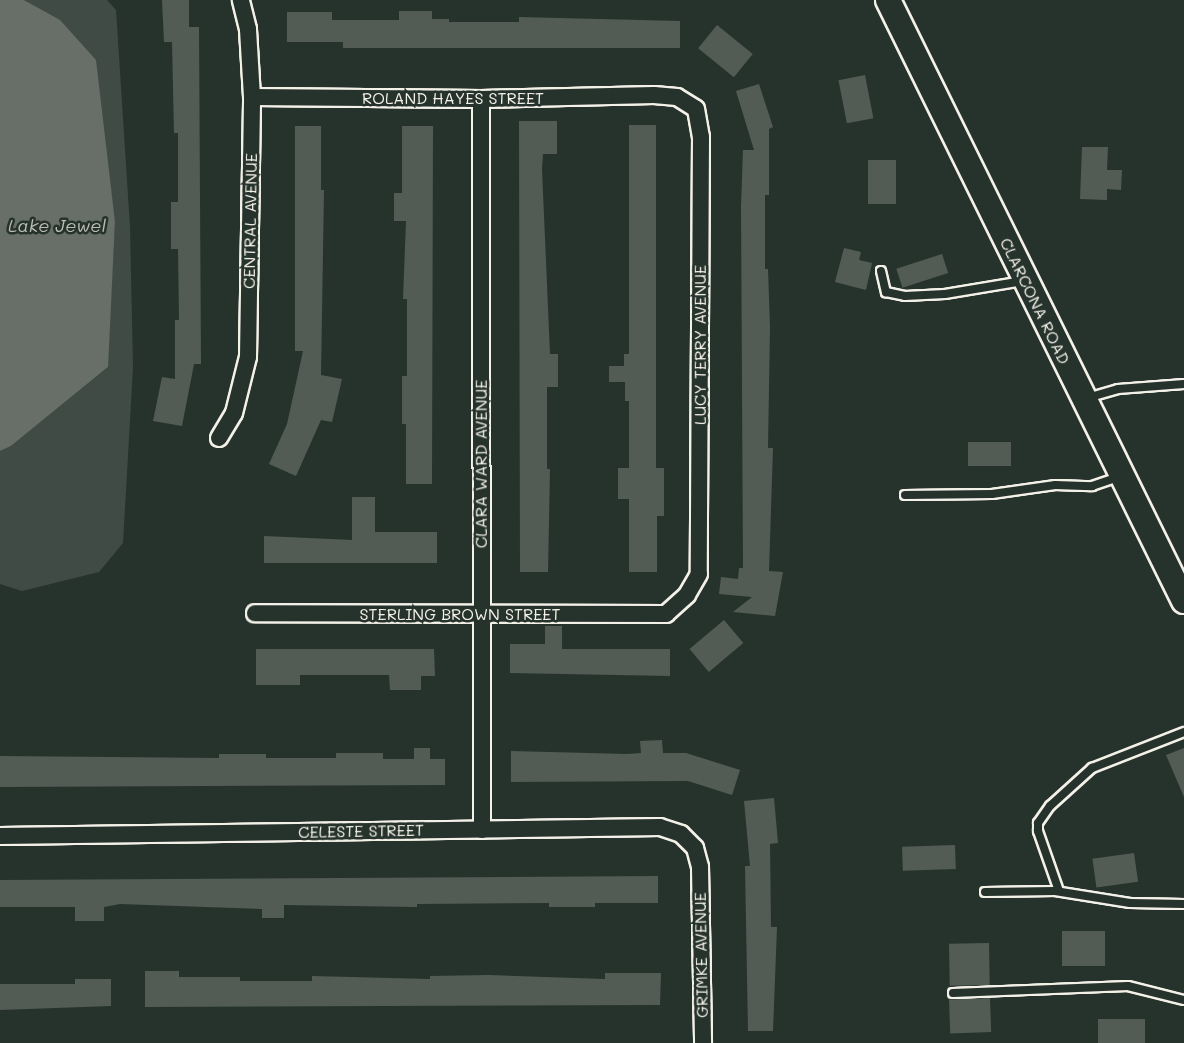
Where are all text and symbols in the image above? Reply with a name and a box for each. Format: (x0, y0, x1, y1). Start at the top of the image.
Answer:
street label: ROLAND HAYES STREET (362, 88, 544, 108)
street label: CENTRAL AVENUE (239, 153, 261, 289)
water label: Lake Jewel (8, 214, 106, 236)
street label: CLARCONA ROAD (996, 235, 1074, 367)
street label: LUCY TERRY AVENUE (690, 265, 710, 425)
street label: CLARA WARD AVENUE (471, 380, 491, 548)
street label: STERLING BROWN STREET (360, 604, 560, 624)
street label: CELESTE STREET (298, 820, 424, 842)
street label: GRIMKE AVENUE (690, 892, 712, 1018)

